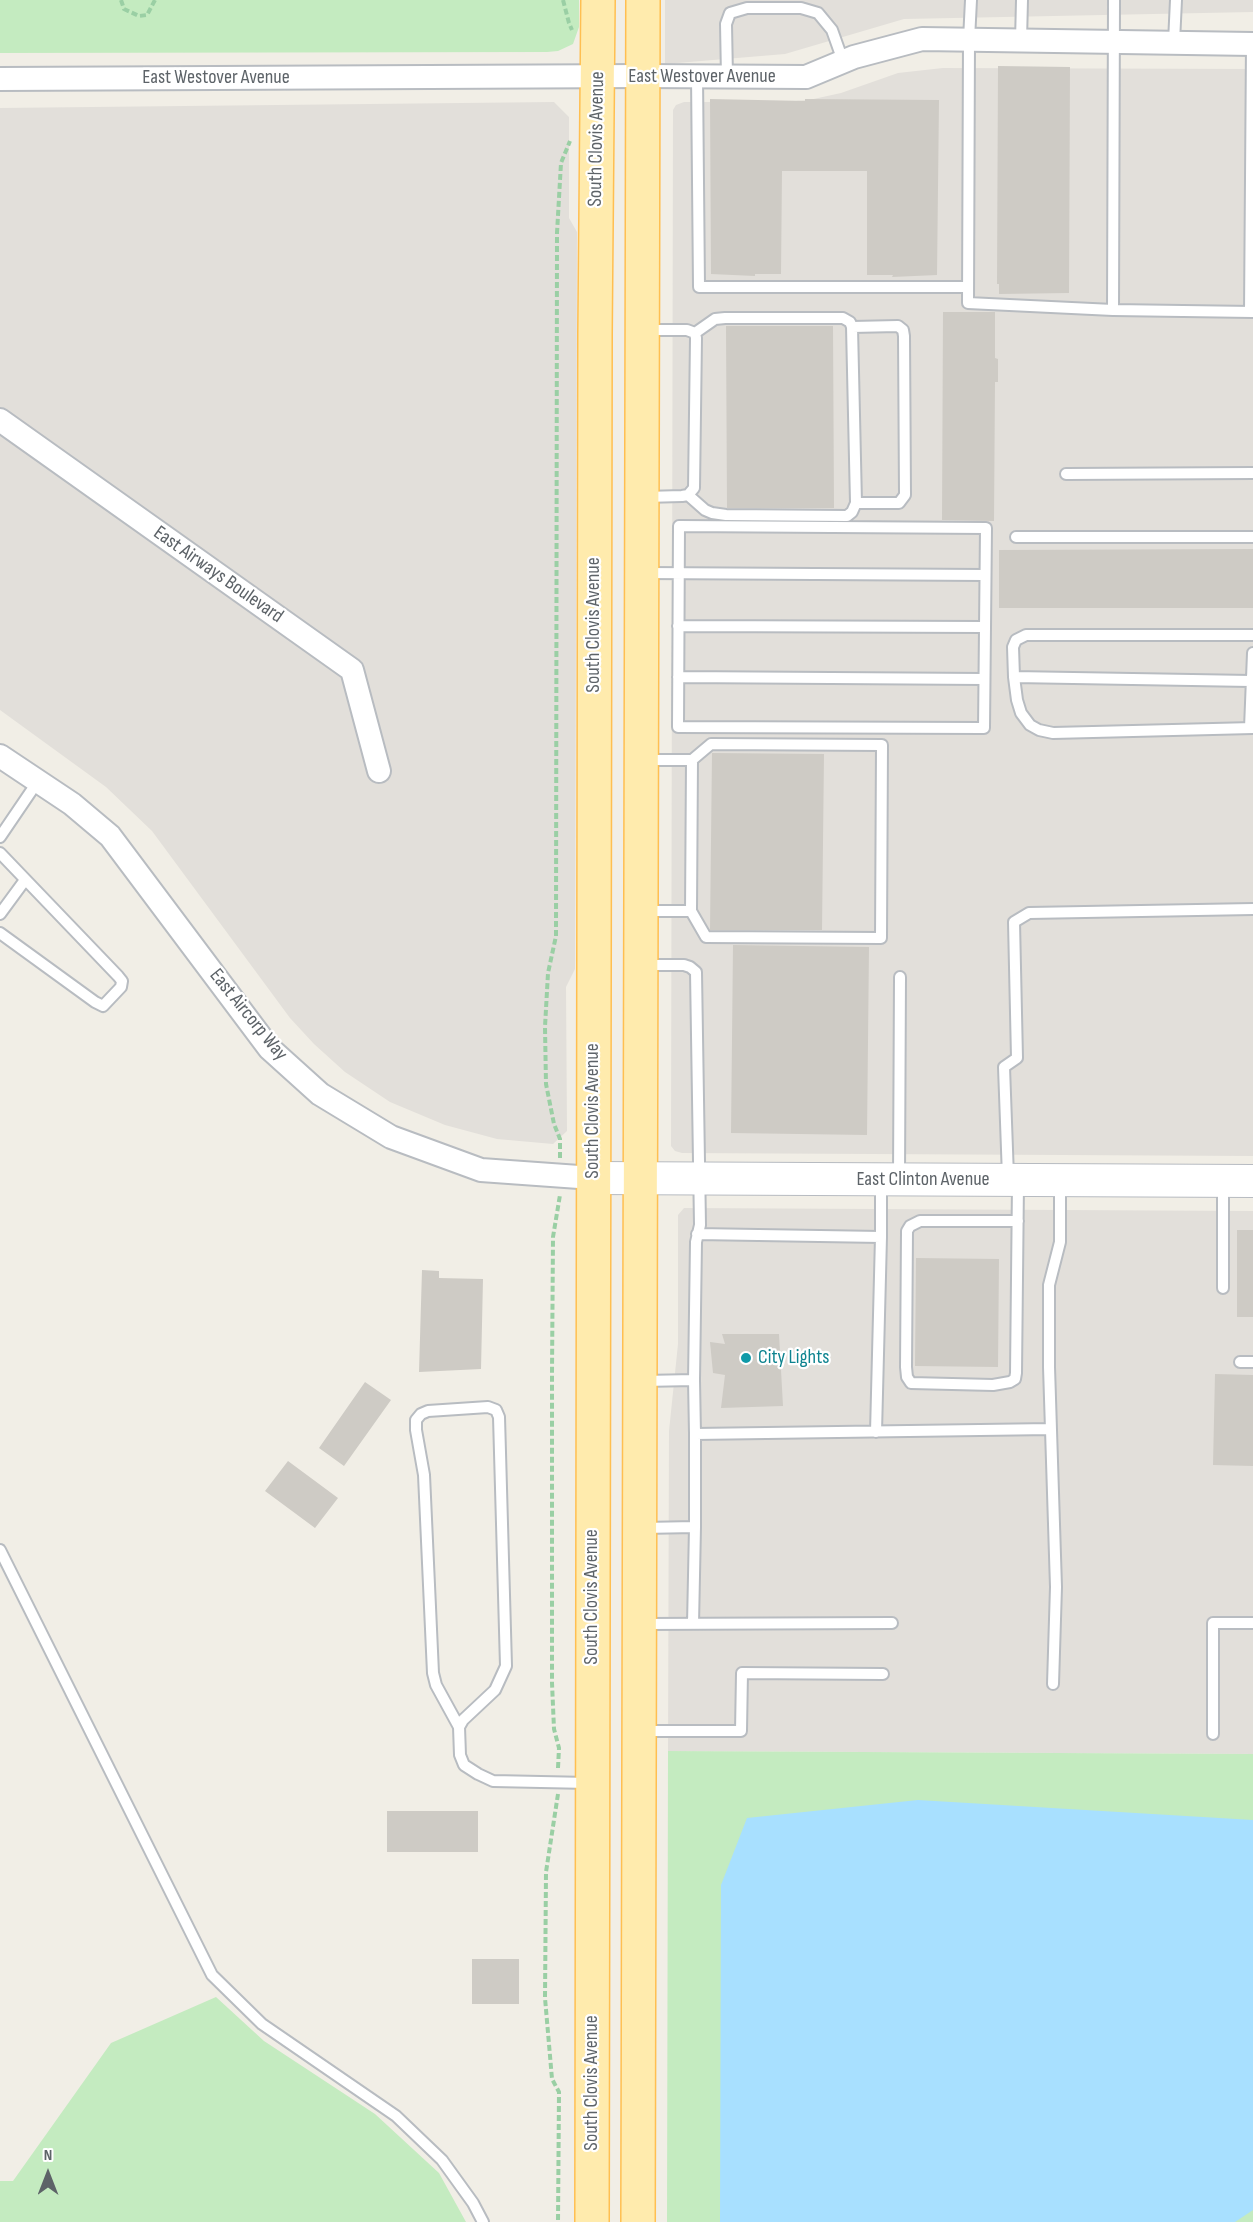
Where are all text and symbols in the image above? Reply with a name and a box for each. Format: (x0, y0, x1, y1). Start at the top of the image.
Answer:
street label: East Westover Avenue (628, 65, 776, 89)
street label: East Westover Avenue (142, 66, 290, 90)
street label: South Clovis Avenue (584, 71, 610, 207)
street label: East Airways Boulevard (148, 521, 288, 629)
street label: South Clovis Avenue (582, 557, 606, 693)
street label: East Aircorp Way (204, 964, 292, 1066)
street label: South Clovis Avenue (581, 1043, 605, 1179)
street label: East Clinton Avenue (856, 1168, 990, 1192)
place label: City Lights (758, 1346, 829, 1370)
marker: City Lights (739, 1351, 753, 1365)
street label: South Clovis Avenue (580, 1529, 604, 1665)
street label: South Clovis Avenue (580, 2015, 604, 2151)
north arrow (18, 2144, 78, 2204)
text: N (44, 2146, 52, 2165)

